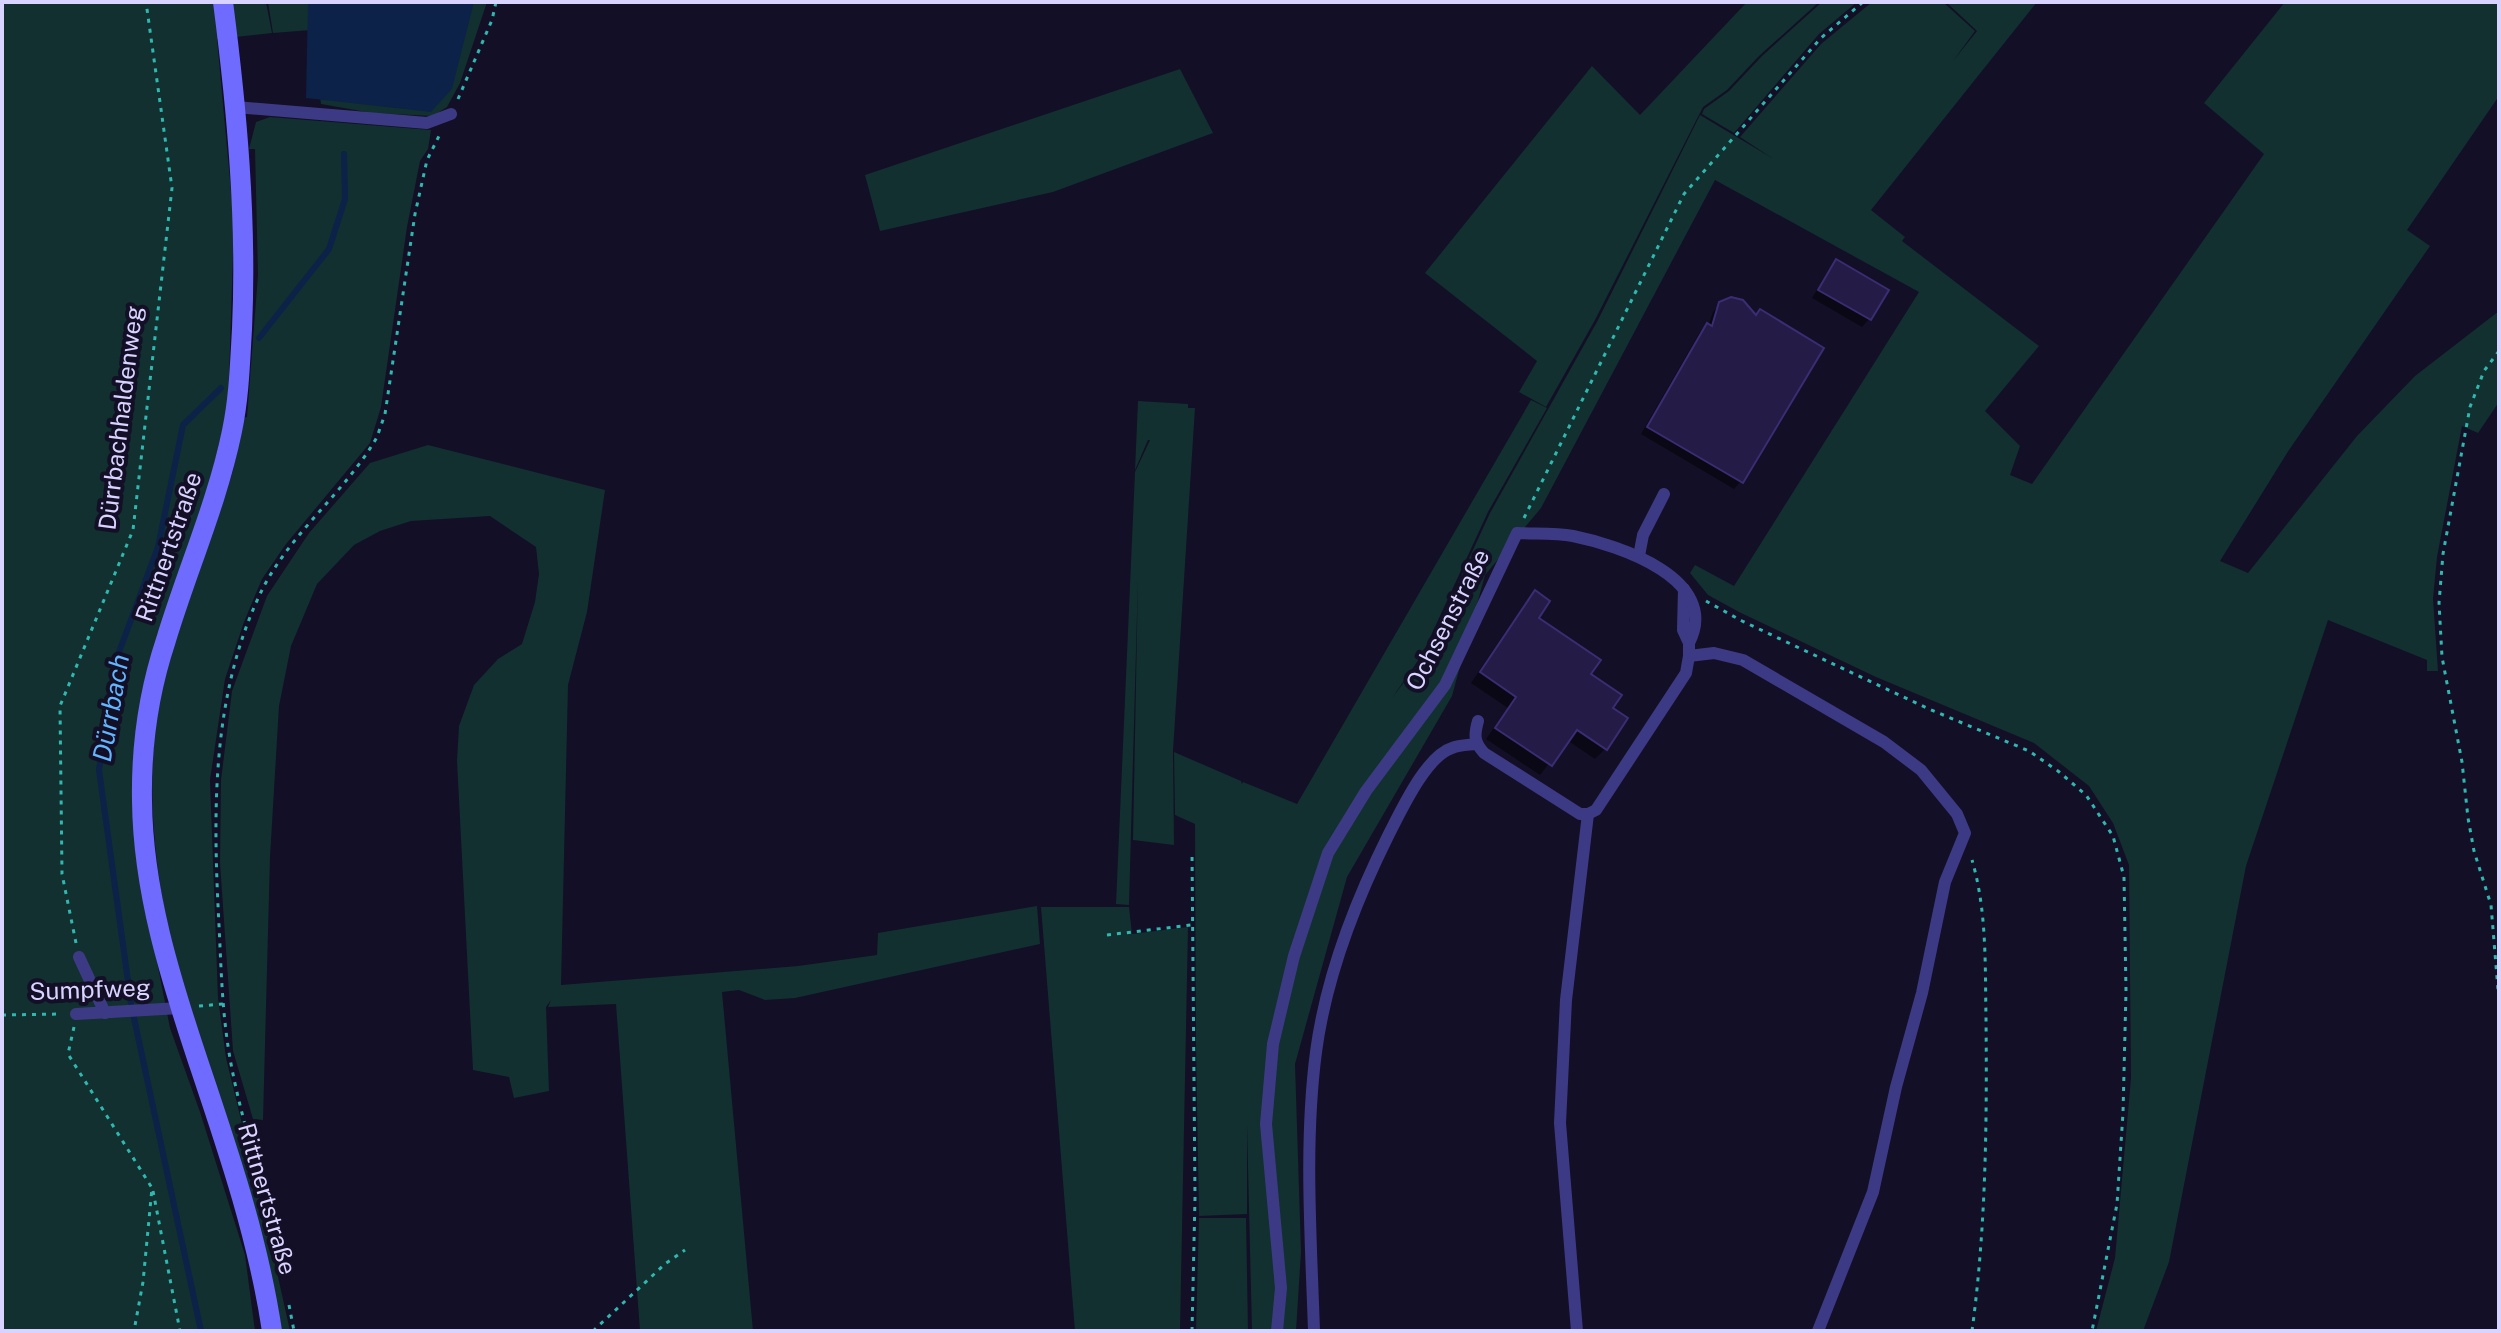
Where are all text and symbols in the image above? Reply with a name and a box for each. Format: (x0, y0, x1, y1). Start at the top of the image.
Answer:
street label: Dürrbachhaldenweg (92, 304, 148, 532)
street label: Rittnertstraße (129, 468, 207, 625)
street label: Ochsenstraße (1400, 544, 1495, 695)
water label: Dürrbach (86, 652, 135, 764)
street label: Sumpfweg (29, 973, 151, 1005)
street label: Rittnertstraße (233, 1120, 303, 1278)

